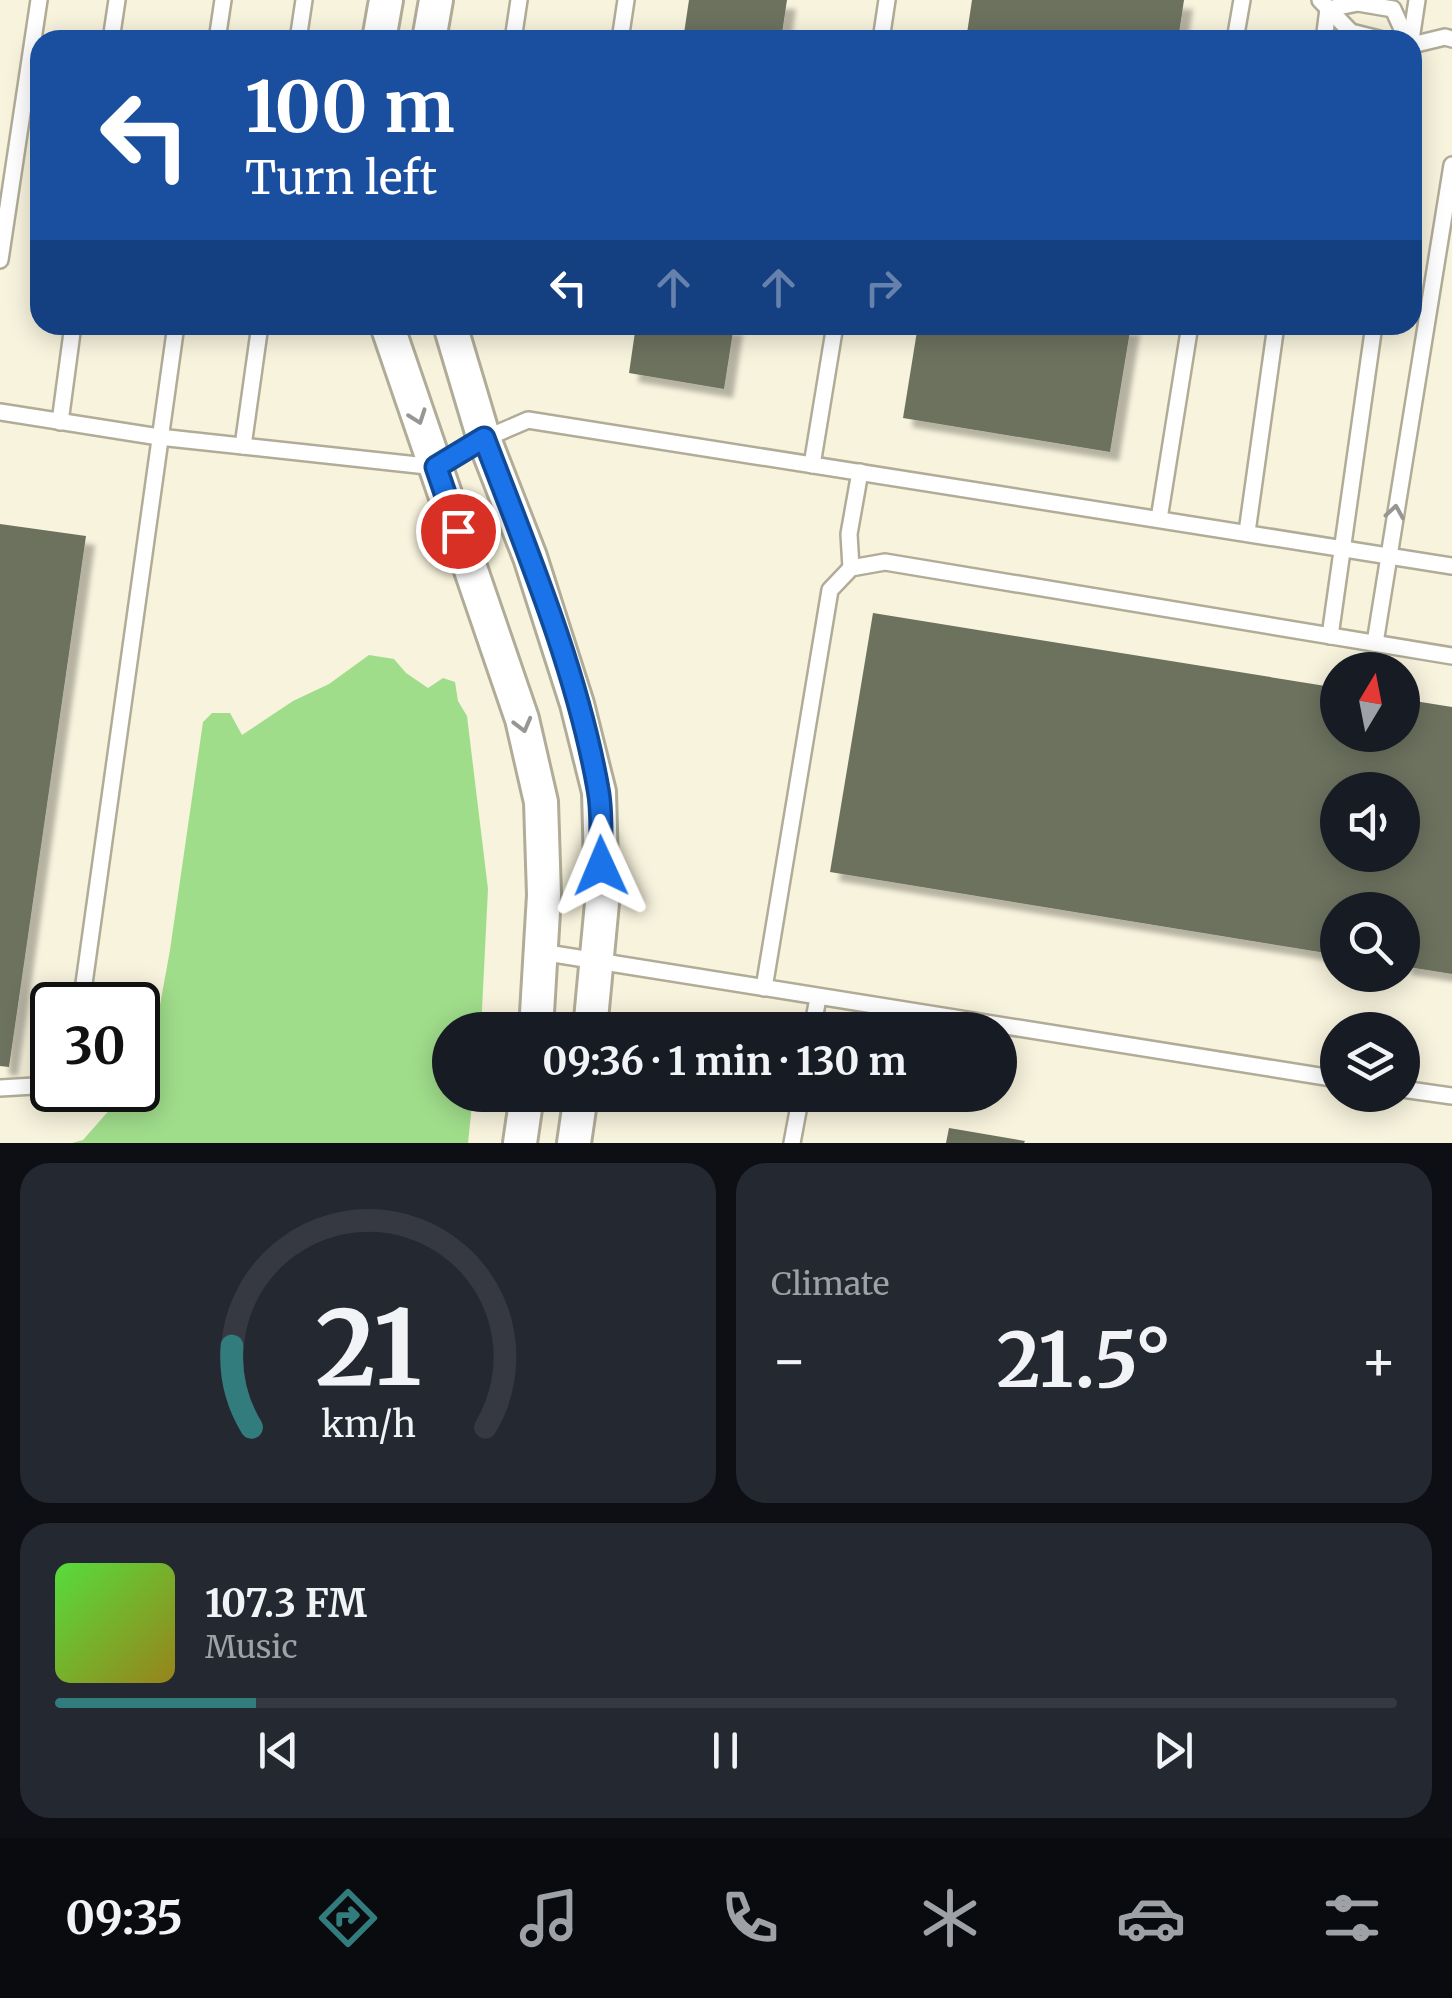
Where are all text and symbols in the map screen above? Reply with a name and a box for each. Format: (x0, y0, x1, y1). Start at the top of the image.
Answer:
text: 100 m (245, 63, 455, 151)
icon: left (80, 70, 210, 200)
text: Turn left (245, 150, 437, 206)
icon: left (541, 260, 596, 315)
icon: ahead (646, 260, 701, 315)
icon: ahead (751, 260, 806, 315)
icon: right (856, 260, 911, 315)
one-way arrow (406, 408, 427, 425)
pin (416, 489, 501, 574)
icon: arrive (431, 504, 486, 559)
one-way arrow (1384, 504, 1405, 521)
north arrow (1320, 652, 1420, 752)
map controls (1320, 652, 1420, 1112)
one-way arrow (511, 716, 532, 733)
button: sound (1320, 772, 1420, 872)
position arrow (549, 814, 653, 918)
button: search (1320, 892, 1420, 992)
speed limit sign: 30 (30, 982, 160, 1112)
button: layers (1320, 1012, 1420, 1112)
text: 09:36 · 1 min · 130 m (542, 1038, 907, 1085)
text: Climate (771, 1264, 889, 1304)
text: 21 (315, 1283, 421, 1413)
text: 21.5° (997, 1313, 1171, 1407)
text: − (771, 1326, 808, 1395)
text: + (1360, 1326, 1397, 1395)
text: km/h (321, 1402, 415, 1447)
text: 107.3 FM (205, 1580, 367, 1627)
text: Music (205, 1627, 298, 1667)
icon: previous (251, 1723, 306, 1778)
icon: pause (698, 1723, 753, 1778)
icon: next (1146, 1723, 1201, 1778)
icon: directions (313, 1883, 383, 1953)
icon: music (514, 1883, 584, 1953)
icon: phone (715, 1883, 785, 1953)
icon: climate (915, 1883, 985, 1953)
icon: car (1116, 1883, 1186, 1953)
icon: filters (1317, 1883, 1387, 1953)
text: 09:35 (65, 1890, 183, 1946)

